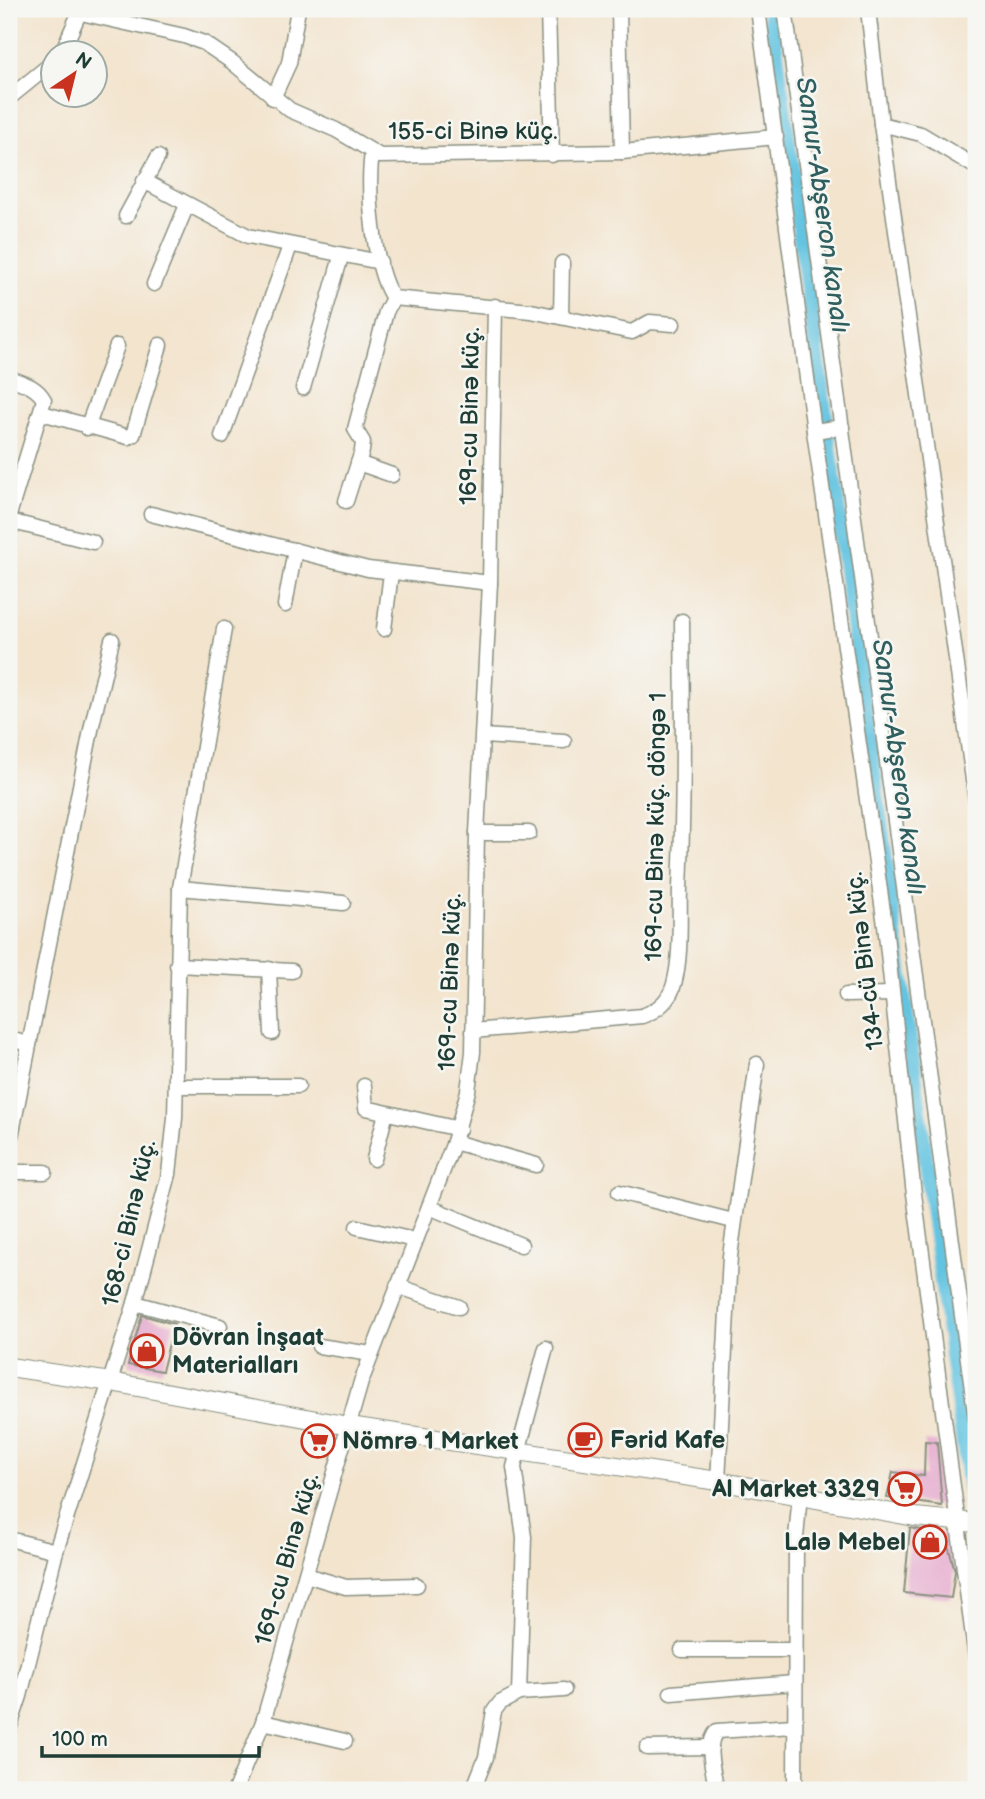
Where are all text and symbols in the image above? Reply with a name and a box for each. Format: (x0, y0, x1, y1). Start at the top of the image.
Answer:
north arrow (38, 38, 108, 108)
text: N (70, 48, 95, 75)
water label: Samur-Abşeron kanalı (789, 75, 855, 335)
street label: 155-ci Binə küç. (388, 117, 558, 146)
street label: 169-cu Binə küç. (454, 327, 486, 505)
water label: Samur-Abşeron kanalı (865, 637, 931, 897)
street label: 169-cu Binə küç. döngə 1 (639, 692, 673, 962)
street label: 134-cü Binə küç. (840, 870, 890, 1052)
street label: 169-cu Binə küç. (432, 892, 468, 1072)
street label: 168-ci Binə küç. (96, 1137, 162, 1309)
place label: Dövran İnşaat Materialları (172, 1321, 324, 1380)
shop icon: Dövran İnşaat Materialları (128, 1332, 166, 1370)
cafe icon: Fərid Kafe (566, 1421, 604, 1459)
supermarket icon: Nömrə 1 Market (299, 1422, 337, 1460)
place label: Fərid Kafe (610, 1426, 726, 1455)
place label: Nömrə 1 Market (342, 1427, 519, 1456)
street label: 169-cu Binə küç. (249, 1469, 325, 1649)
supermarket icon: Al Market 3329 (886, 1470, 924, 1508)
place label: Al Market 3329 (711, 1475, 880, 1504)
shop icon: Lalə Mebel (911, 1523, 949, 1561)
place label: Lalə Mebel (784, 1528, 906, 1557)
scale bar (42, 1715, 259, 1759)
text: 100 m (52, 1727, 108, 1752)

